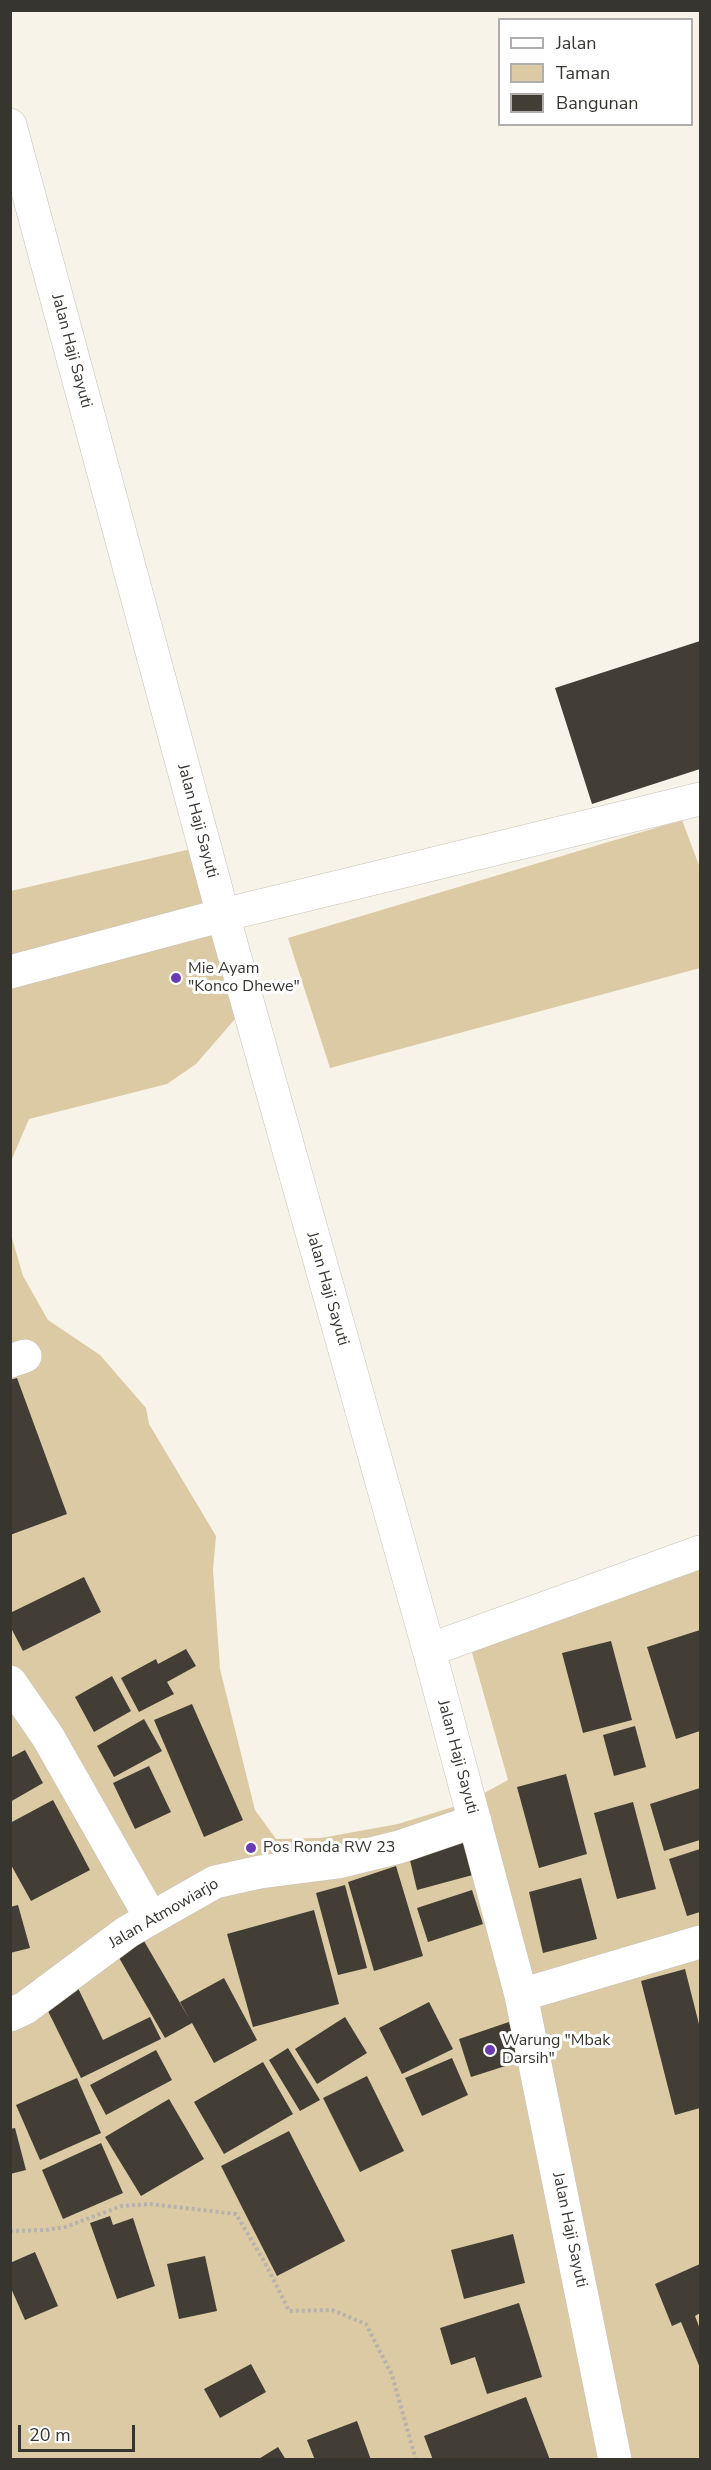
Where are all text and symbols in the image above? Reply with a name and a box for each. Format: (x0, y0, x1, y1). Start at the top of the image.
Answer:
legend (498, 18, 693, 126)
text: Jalan (556, 31, 596, 55)
text: Taman (556, 61, 610, 85)
text: Bangunan (556, 91, 639, 115)
street label: Jalan Haji Sayuti (47, 292, 95, 410)
street label: Jalan Haji Sayuti (173, 762, 221, 880)
place label: Mie Ayam "Konco Dhewe" (188, 959, 300, 997)
marker: Mie Ayam "Konco Dhewe" (169, 971, 183, 985)
street label: Jalan Haji Sayuti (302, 1230, 352, 1348)
street label: Jalan Haji Sayuti (433, 1698, 481, 1816)
place label: Pos Ronda RW 23 (263, 1838, 395, 1858)
marker: Pos Ronda RW 23 (244, 1841, 258, 1855)
street label: Jalan Atmowiarjo (106, 1875, 222, 1953)
place label: Warung "Mbak Darsih" (502, 2031, 610, 2069)
marker: Warung "Mbak Darsih" (483, 2043, 497, 2057)
street label: Jalan Haji Sayuti (547, 2171, 591, 2289)
scale bar (21, 2413, 138, 2451)
text: 20 m (29, 2423, 71, 2447)

